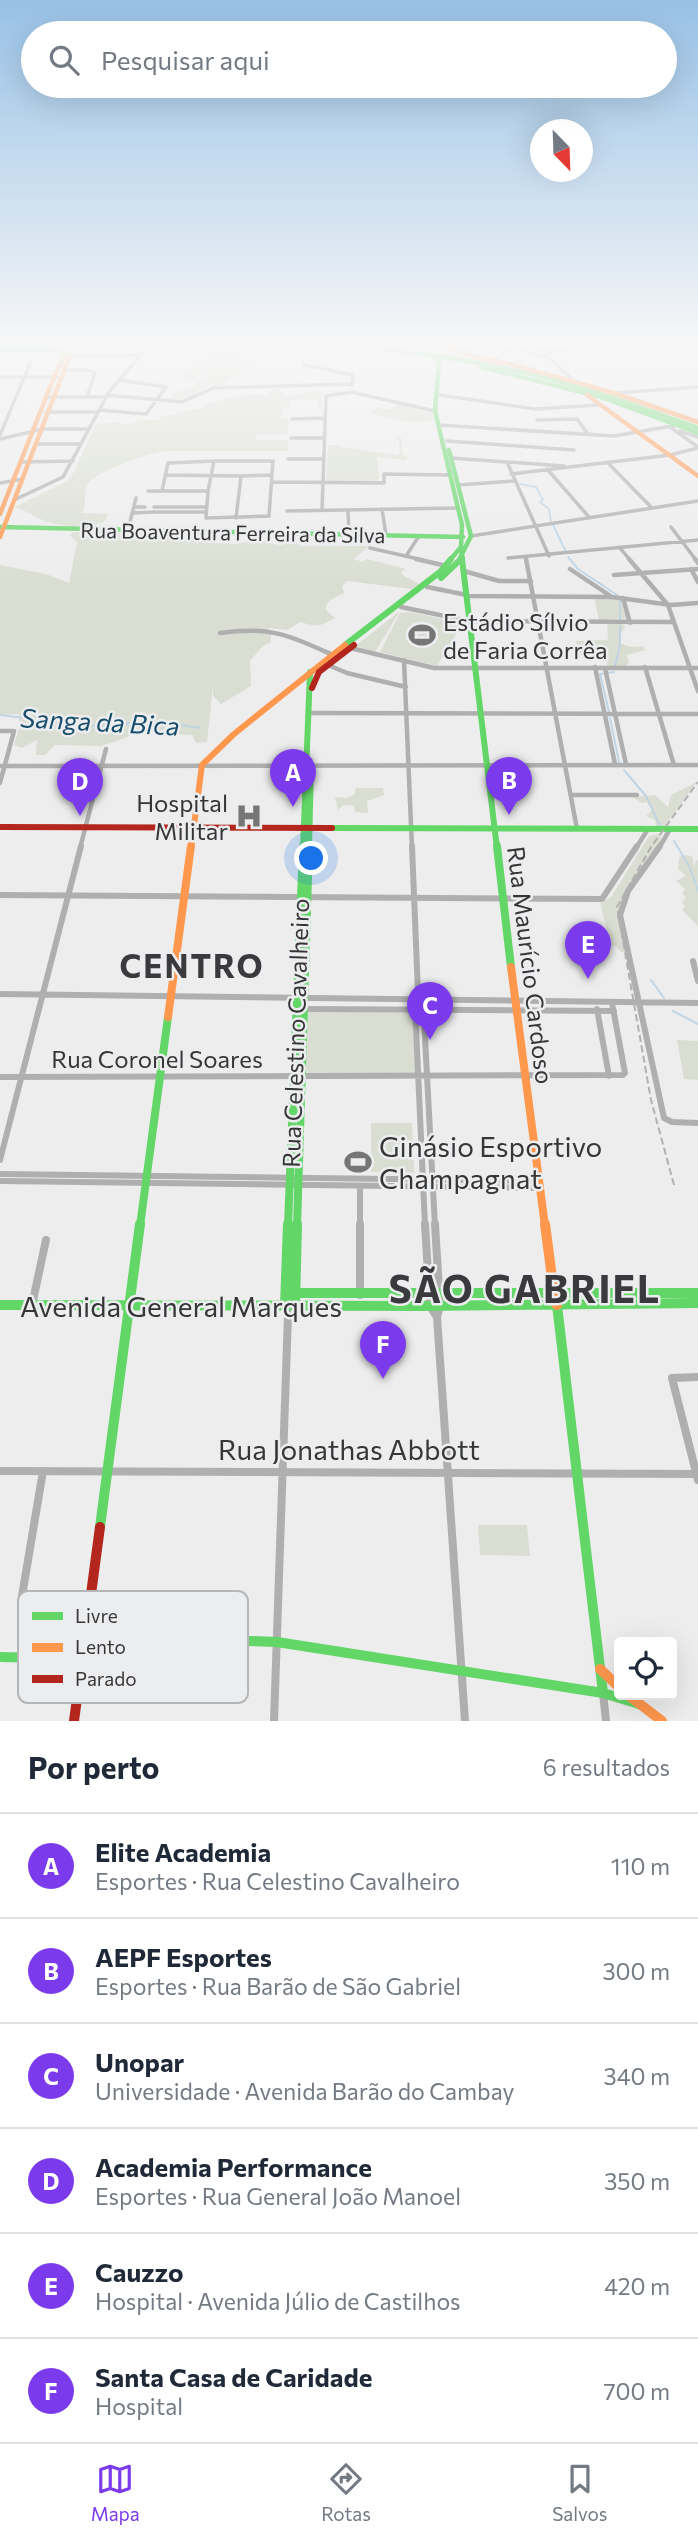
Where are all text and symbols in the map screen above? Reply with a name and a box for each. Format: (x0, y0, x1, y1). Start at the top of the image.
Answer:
search box (21, 21, 677, 98)
icon: search (45, 41, 83, 79)
text: Pesquisar aqui (101, 44, 270, 75)
north arrow (530, 119, 593, 182)
street label: Rua Boaventura Ferreira da Silva (80, 517, 386, 547)
place label: Estádio Sílvio de Faria Corrêa (443, 607, 608, 664)
sports icon: Estádio Sílvio de Faria Corrêa (407, 620, 437, 650)
water label: Sanga da Bica (19, 701, 181, 741)
pin: A (270, 749, 316, 807)
pin: B (486, 757, 532, 815)
pin: D (57, 758, 103, 816)
place label: Hospital Militar (136, 788, 228, 845)
hospital icon: Hospital Militar (234, 801, 264, 831)
your location (294, 841, 328, 875)
street label: Rua Maurício Cardoso (502, 844, 560, 1086)
street label: Rua Celestino Cavalheiro (276, 898, 314, 1168)
pin: E (565, 921, 611, 979)
district label: CENTRO (119, 945, 265, 985)
pin: C (407, 982, 453, 1040)
street label: Rua Coronel Soares (51, 1044, 263, 1073)
place label: Ginásio Esportivo Champagnat (379, 1129, 602, 1195)
sports icon: Ginásio Esportivo Champagnat (343, 1147, 373, 1177)
district label: SÃO GABRIEL (389, 1264, 661, 1311)
street label: Avenida General Marques (20, 1289, 342, 1323)
pin: F (360, 1321, 406, 1379)
street label: Rua Jonathas Abbott (218, 1432, 480, 1466)
legend (18, 1591, 248, 1703)
text: Livre (75, 1604, 118, 1627)
text: Lento (75, 1635, 126, 1658)
map controls (614, 1637, 677, 1700)
button: locate (614, 1637, 677, 1700)
text: Parado (75, 1667, 137, 1690)
text: Por perto (28, 1748, 160, 1785)
text: 6 resultados (543, 1753, 670, 1781)
text: Elite Academia (95, 1836, 271, 1867)
text: A (43, 1852, 59, 1880)
text: 110 m (611, 1852, 670, 1880)
text: Esportes · Rua Celestino Cavalheiro (95, 1867, 460, 1895)
text: AEPF Esportes (95, 1941, 272, 1972)
text: B (43, 1957, 59, 1985)
text: 300 m (602, 1957, 670, 1985)
text: Esportes · Rua Barão de São Gabriel (95, 1972, 461, 2000)
text: Unopar (95, 2046, 184, 2077)
text: C (43, 2062, 59, 2090)
text: 340 m (604, 2062, 670, 2090)
text: Universidade · Avenida Barão do Cambay (95, 2077, 514, 2105)
text: Academia Performance (95, 2151, 372, 2182)
text: D (43, 2167, 59, 2195)
text: 350 m (604, 2167, 670, 2195)
text: Esportes · Rua General João Manoel (95, 2182, 461, 2210)
text: Cauzzo (95, 2256, 184, 2287)
text: E (44, 2272, 58, 2300)
text: 420 m (604, 2272, 670, 2300)
text: Hospital · Avenida Júlio de Castilhos (95, 2287, 460, 2315)
text: Santa Casa de Caridade (95, 2361, 372, 2392)
text: F (44, 2377, 58, 2405)
text: 700 m (603, 2377, 670, 2405)
text: Hospital (95, 2392, 183, 2420)
tab: Mapa (91, 2460, 140, 2525)
tab: Rotas (321, 2460, 371, 2525)
tab: Salvos (552, 2460, 607, 2525)

